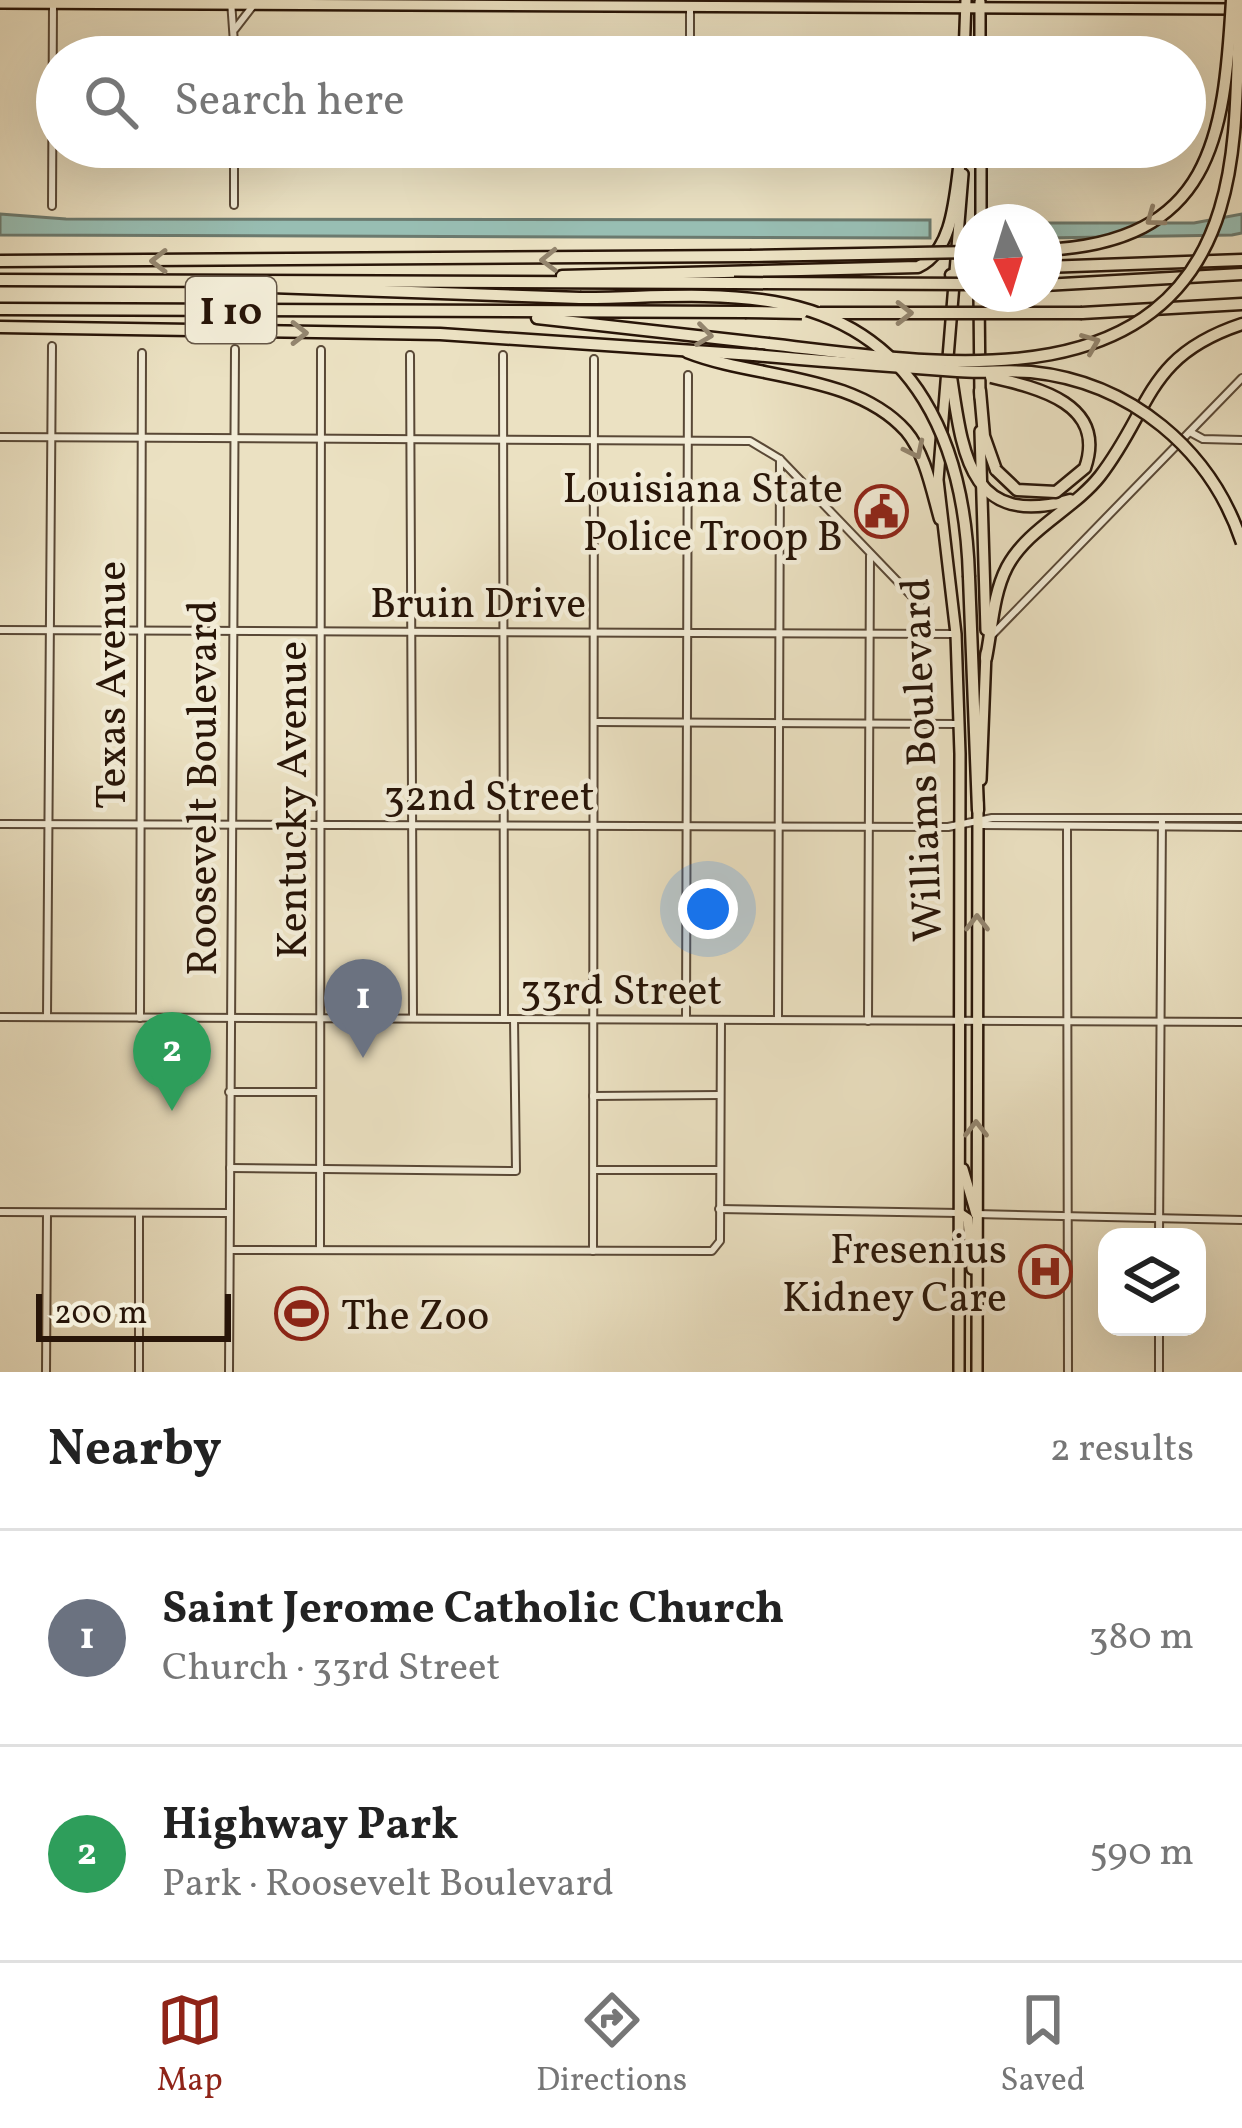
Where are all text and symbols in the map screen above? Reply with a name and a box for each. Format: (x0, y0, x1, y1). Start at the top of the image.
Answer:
search box (36, 36, 1206, 168)
icon: search (78, 69, 144, 135)
text: Search here (174, 71, 405, 134)
north arrow (954, 204, 1062, 312)
one-way arrow (1145, 204, 1167, 226)
one-way arrow (539, 247, 558, 273)
one-way arrow (149, 248, 167, 274)
road number: I 10 (186, 277, 276, 343)
one-way arrow (896, 300, 914, 326)
one-way arrow (291, 320, 309, 346)
one-way arrow (694, 321, 714, 347)
one-way arrow (1080, 333, 1101, 357)
one-way arrow (900, 437, 923, 459)
place label: Louisiana State Police Troop B (562, 462, 843, 569)
public building icon: Louisiana State Police Troop B (854, 483, 910, 539)
street label: Texas Avenue (85, 561, 144, 809)
street label: Bruin Drive (370, 577, 586, 636)
street label: Williams Boulevard (889, 577, 960, 943)
street label: Roosevelt Boulevard (176, 600, 235, 976)
street label: Kentucky Avenue (266, 641, 325, 959)
street label: 32nd Street (383, 770, 595, 829)
your location (678, 879, 738, 939)
one-way arrow (964, 913, 990, 931)
pin: 1 (324, 959, 402, 1058)
street label: 33rd Street (520, 964, 722, 1023)
pin: 2 (133, 1012, 211, 1111)
one-way arrow (963, 1119, 989, 1137)
place label: Fresenius Kidney Care (782, 1223, 1007, 1330)
map controls (1098, 1228, 1206, 1336)
button: layers (1098, 1228, 1206, 1336)
hospital icon: Fresenius Kidney Care (1018, 1244, 1074, 1300)
sports icon: The Zoo (274, 1286, 330, 1342)
scale bar (36, 1288, 231, 1341)
place label: The Zoo (341, 1289, 489, 1348)
text: 200 m (54, 1292, 148, 1338)
text: Nearby (48, 1415, 222, 1486)
text: 2 results (1050, 1423, 1194, 1477)
text: Saint Jerome Catholic Church (162, 1579, 784, 1642)
text: 1 (79, 1611, 95, 1665)
text: 380 m (1088, 1611, 1194, 1665)
text: Church · 33rd Street (162, 1642, 500, 1696)
text: Highway Park (162, 1795, 459, 1858)
text: 2 (77, 1827, 97, 1881)
text: 590 m (1089, 1827, 1194, 1881)
text: Park · Roosevelt Boulevard (162, 1858, 614, 1912)
tab: Map (157, 1987, 223, 2105)
tab: Directions (536, 1987, 687, 2105)
tab: Saved (1000, 1987, 1085, 2105)

